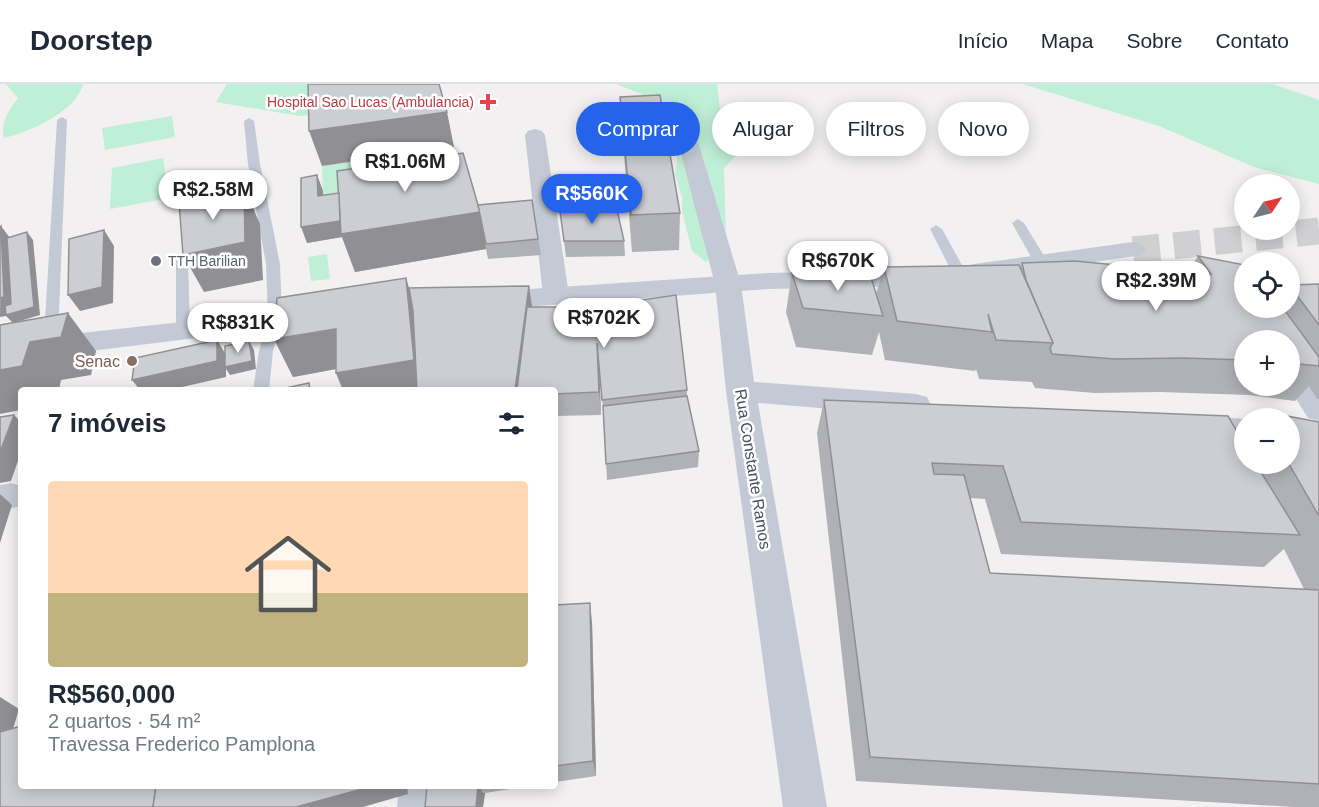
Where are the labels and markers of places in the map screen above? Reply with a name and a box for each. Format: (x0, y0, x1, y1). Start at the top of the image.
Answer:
marker: Hospital Sao Lucas (Ambulancia) (479, 93, 497, 111)
place label: Hospital Sao Lucas (Ambulancia) (267, 94, 474, 110)
pin: R$1.06M (350, 142, 460, 193)
pin: R$2.58M (158, 170, 268, 221)
pin: R$560K (543, 174, 641, 225)
pin: R$670K (789, 241, 887, 292)
place label: TTH Barilian (168, 253, 246, 269)
marker: TTH Barilian (149, 254, 163, 268)
pin: R$2.39M (1101, 261, 1211, 312)
pin: R$702K (555, 298, 653, 349)
pin: R$831K (189, 303, 287, 354)
place label: Senac (75, 353, 120, 370)
marker: Senac (125, 354, 139, 368)

